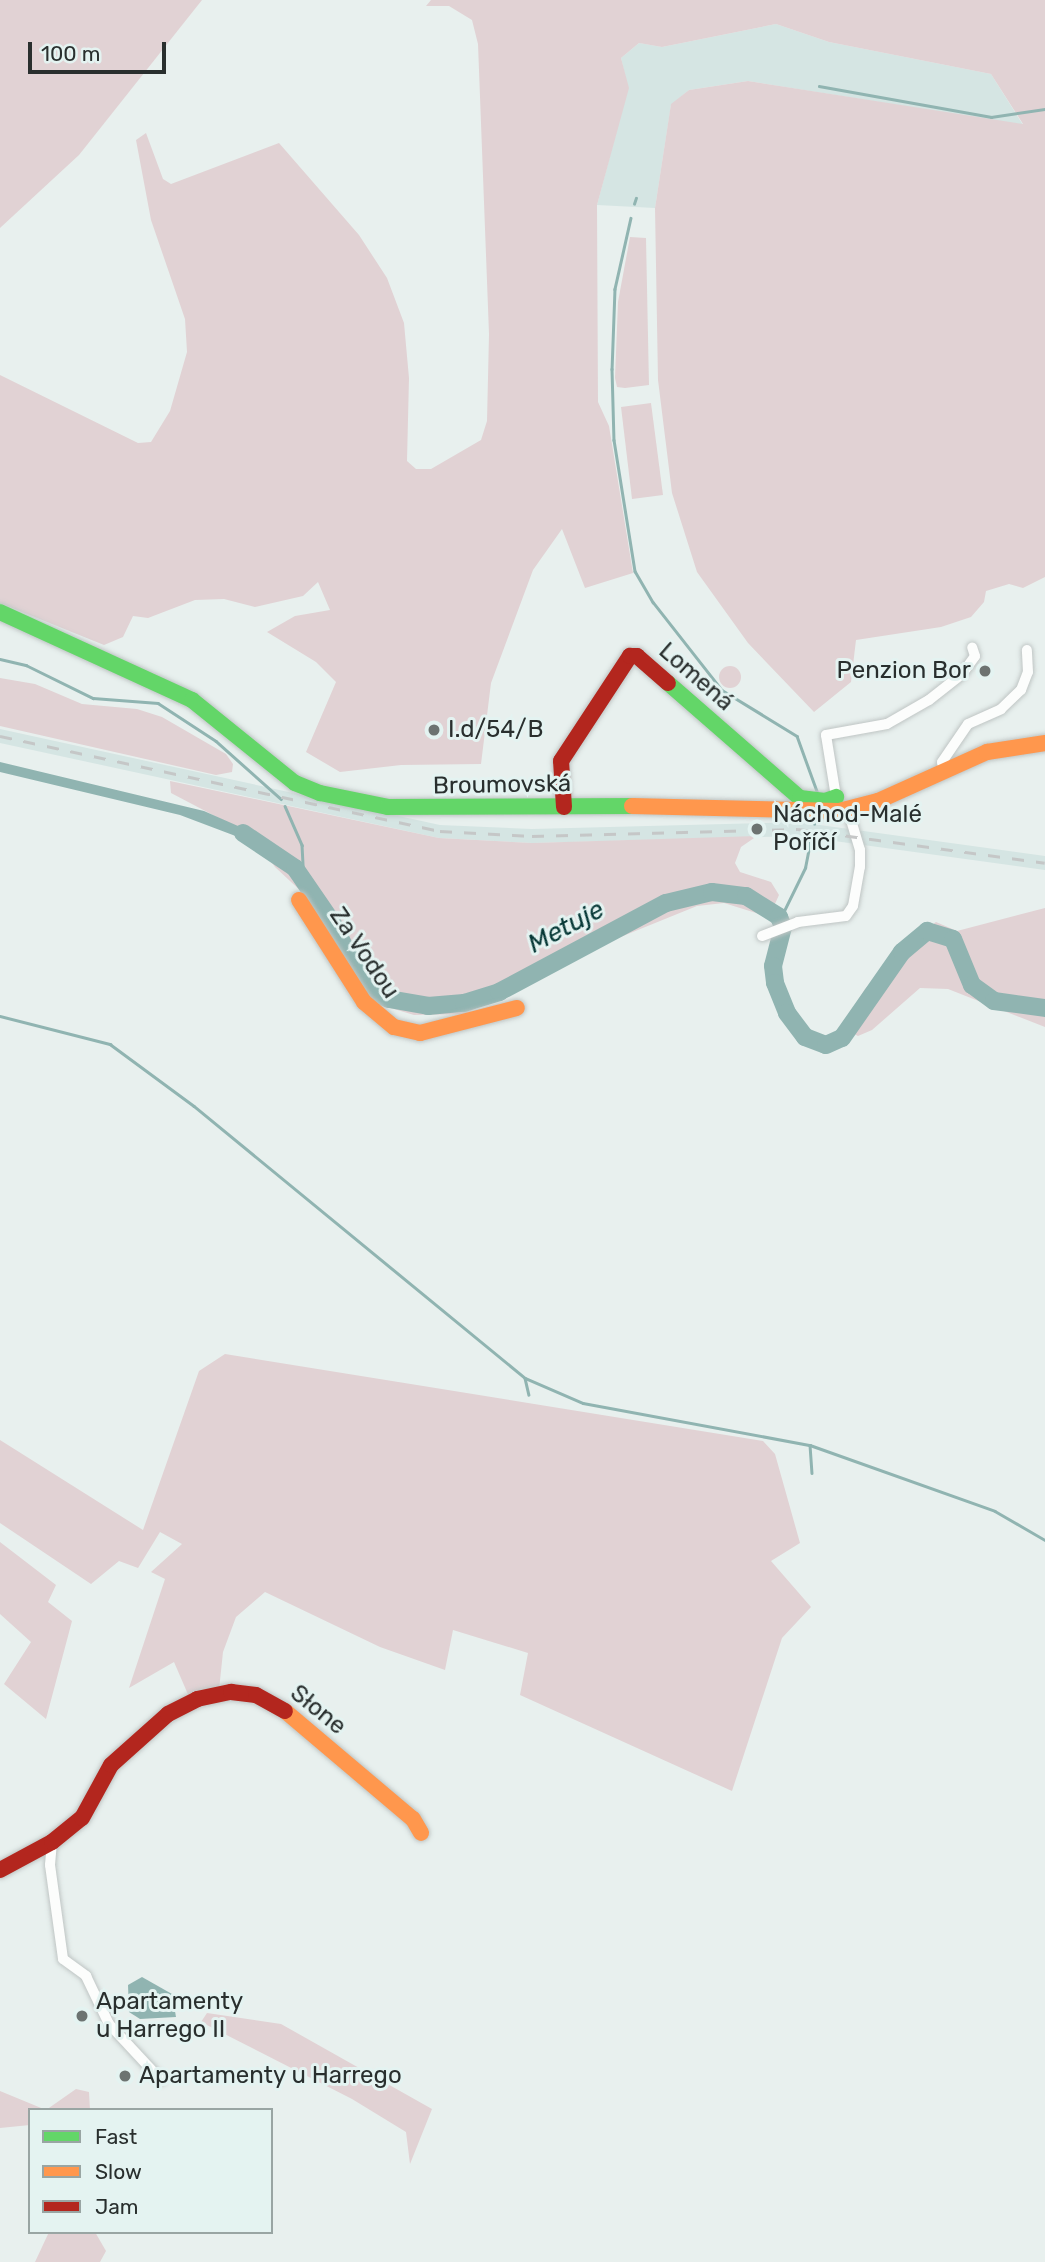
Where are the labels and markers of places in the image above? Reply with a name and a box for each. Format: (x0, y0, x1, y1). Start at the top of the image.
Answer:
place label: Penzion Bor (837, 657, 971, 685)
marker: Penzion Bor (977, 663, 993, 679)
place label: I.d/54/B (448, 716, 543, 744)
marker: I.d/54/B (426, 722, 442, 738)
place label: Náchod-Malé Poříčí (773, 801, 922, 857)
marker: Náchod-Malé Poříčí (747, 819, 767, 839)
place label: Apartamenty u Harrego II (96, 1988, 243, 2044)
marker: Apartamenty u Harrego II (74, 2008, 90, 2024)
place label: Apartamenty u Harrego (139, 2062, 402, 2090)
marker: Apartamenty u Harrego (117, 2068, 133, 2084)

